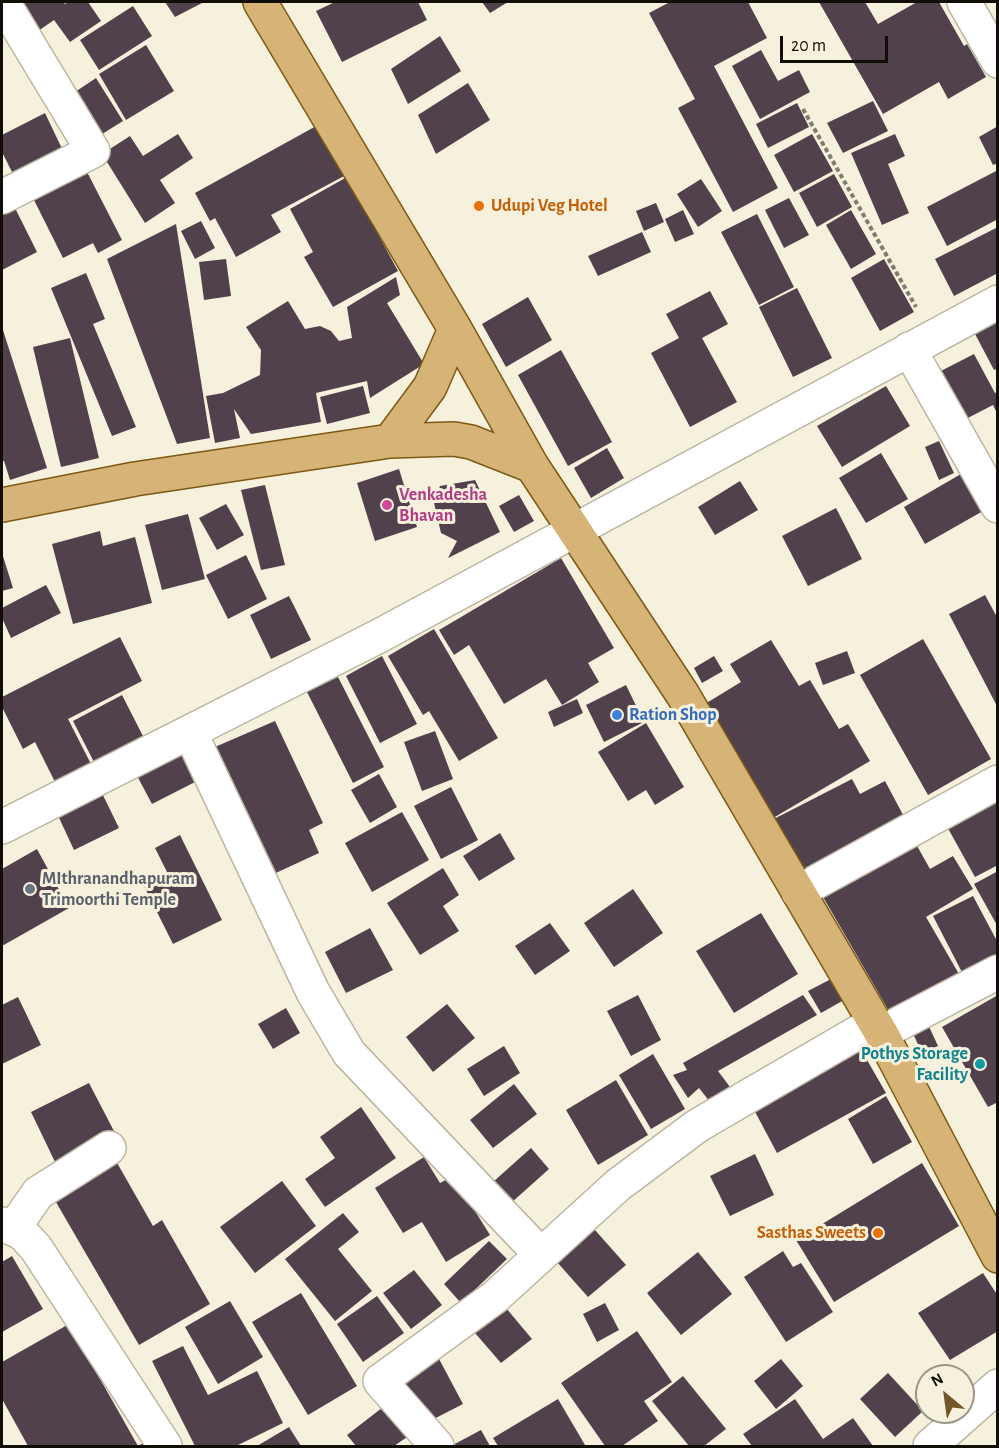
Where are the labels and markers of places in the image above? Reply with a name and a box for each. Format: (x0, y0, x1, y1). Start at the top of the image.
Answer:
place label: Udupi Veg Hotel (491, 195, 608, 217)
marker: Udupi Veg Hotel (472, 199, 486, 213)
place label: Venkadesha Bhavan (399, 484, 487, 526)
marker: Venkadesha Bhavan (380, 498, 394, 512)
place label: Ration Shop (629, 704, 717, 726)
marker: Ration Shop (610, 708, 624, 722)
place label: MIthranandhapuram Trimoorthi Temple (42, 868, 195, 910)
marker: MIthranandhapuram Trimoorthi Temple (23, 882, 37, 896)
place label: Pothys Storage Facility (861, 1043, 968, 1086)
marker: Pothys Storage Facility (973, 1057, 987, 1071)
place label: Sasthas Sweets (757, 1222, 866, 1244)
marker: Sasthas Sweets (871, 1226, 885, 1240)

